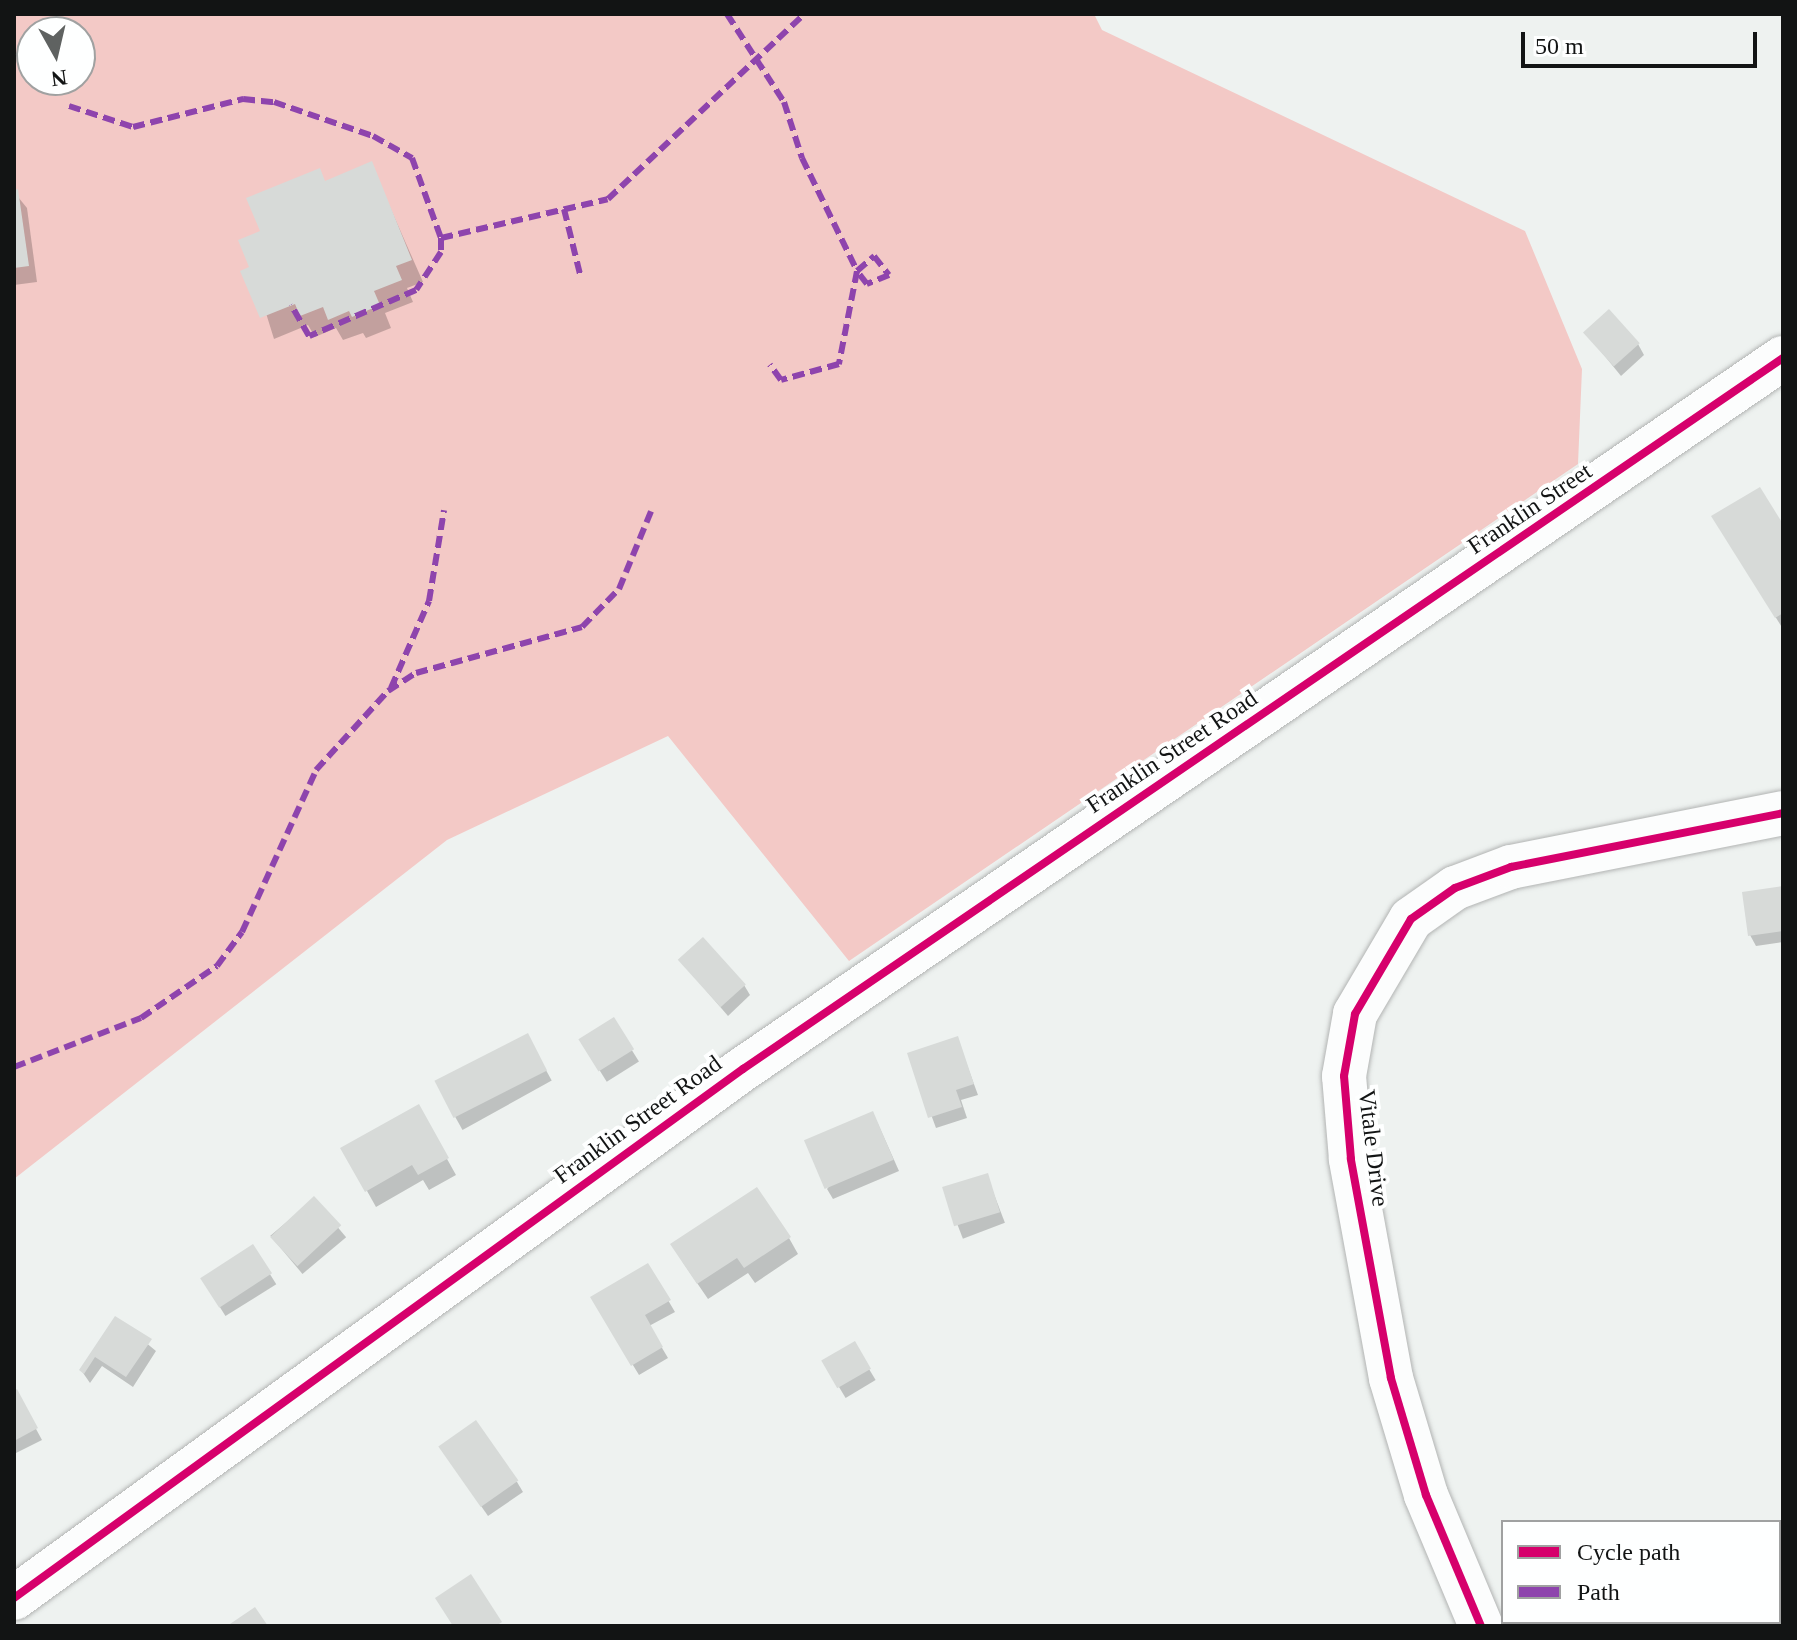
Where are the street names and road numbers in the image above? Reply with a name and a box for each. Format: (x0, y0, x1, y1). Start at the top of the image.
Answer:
street label: Franklin Street (1463, 457, 1597, 561)
street label: Franklin Street Road (1081, 684, 1263, 820)
street label: Franklin Street Road (549, 1050, 727, 1190)
street label: Vitale Drive (1352, 1088, 1394, 1208)

